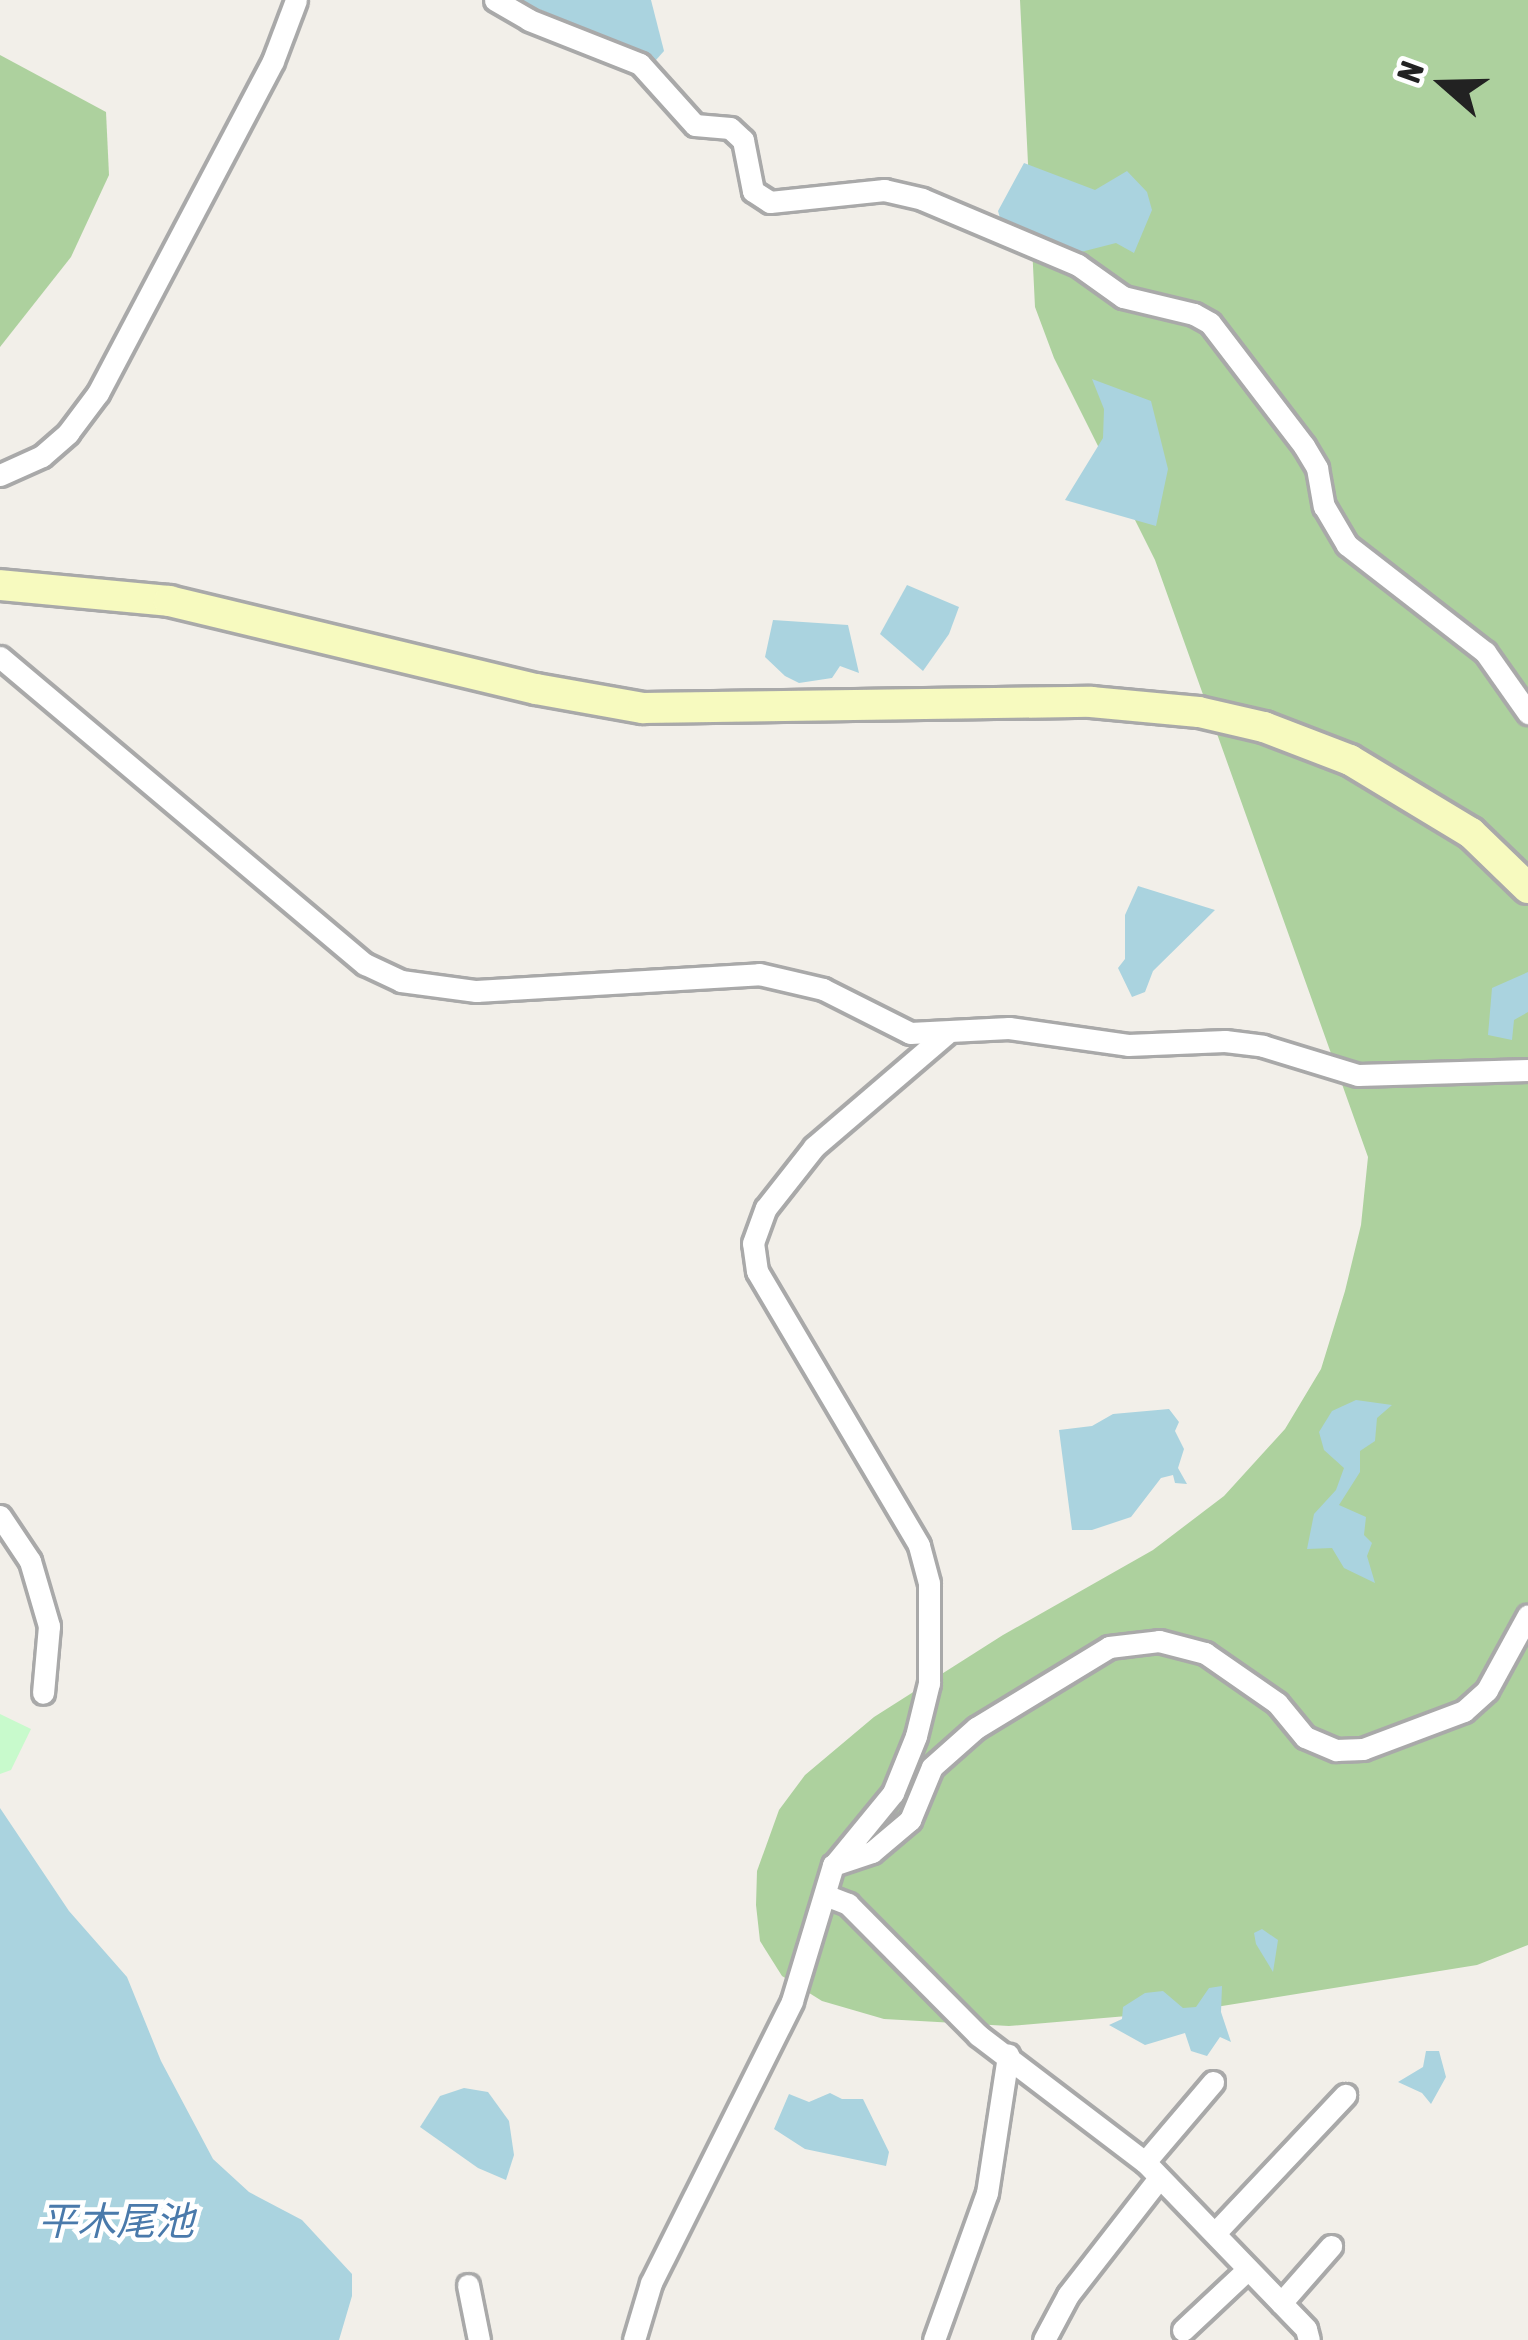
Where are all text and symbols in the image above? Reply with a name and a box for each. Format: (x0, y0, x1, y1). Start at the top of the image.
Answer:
north arrow (1384, 24, 1504, 144)
text: N (1389, 56, 1431, 87)
water label: 平木尾池 (38, 2198, 194, 2244)

